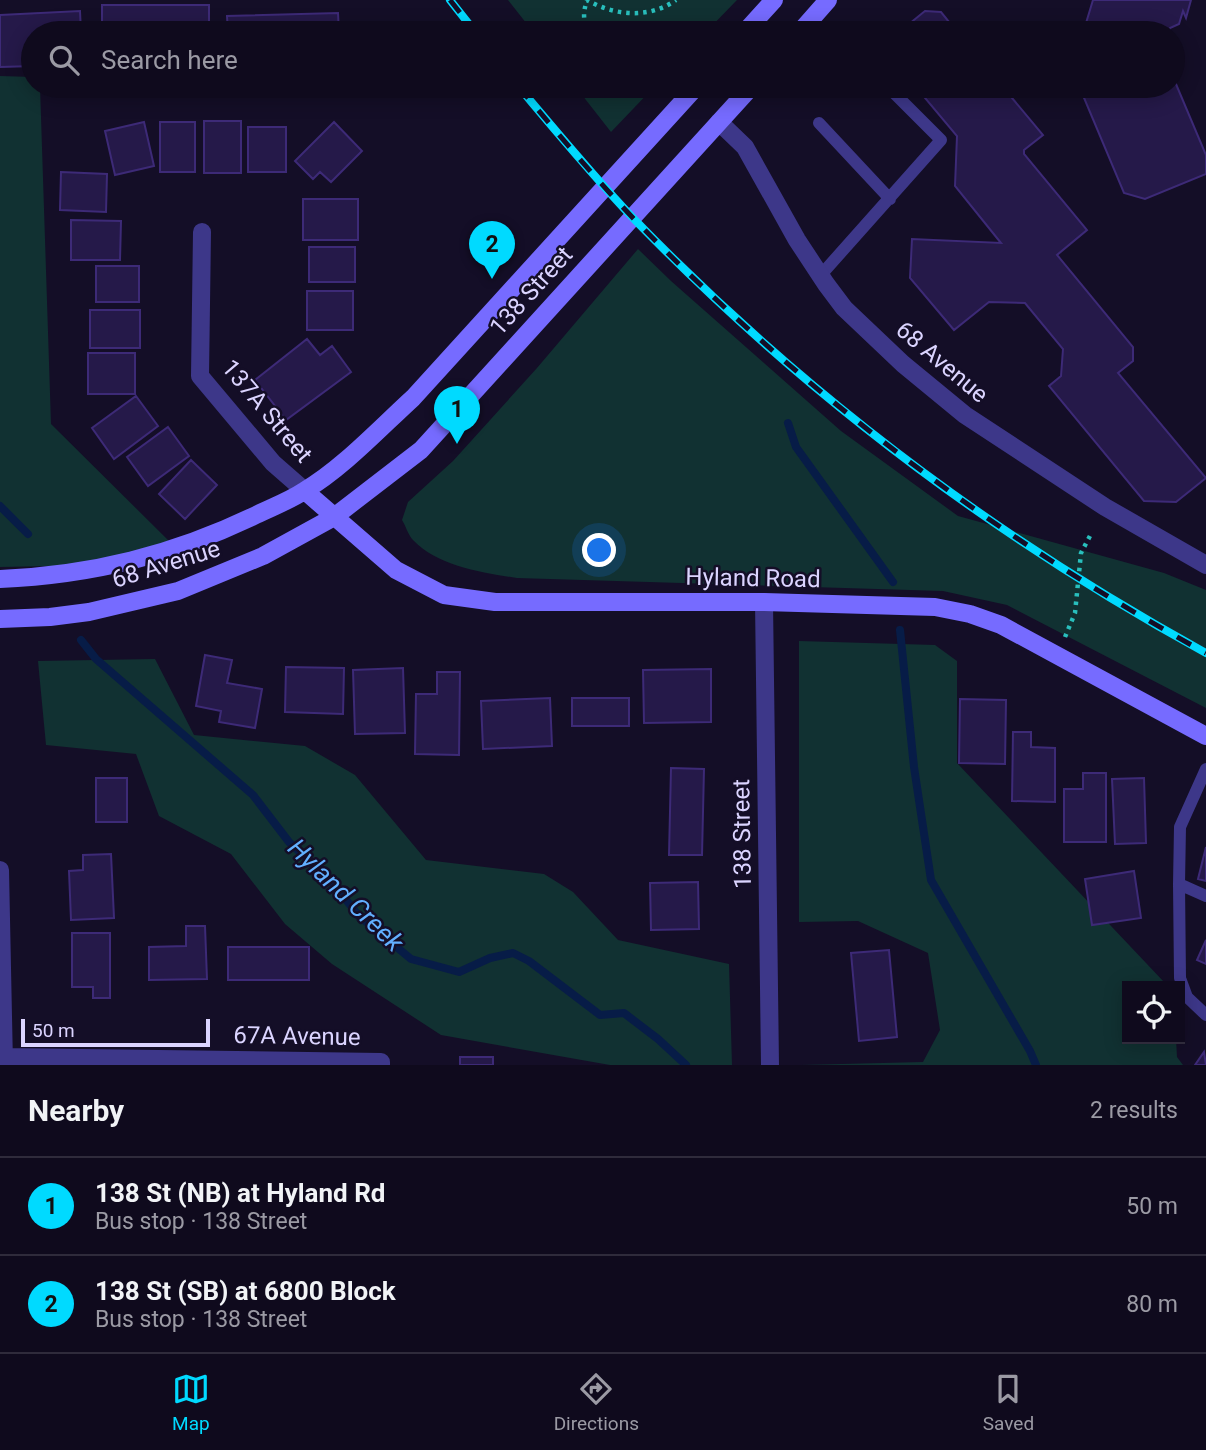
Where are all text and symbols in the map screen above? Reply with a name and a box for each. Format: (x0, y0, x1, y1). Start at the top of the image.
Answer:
search box (21, 21, 1185, 98)
icon: search (45, 41, 83, 79)
text: Search here (101, 45, 238, 75)
pin: 2 (469, 221, 515, 279)
street label: 138 Street (484, 241, 578, 341)
street label: 68 Avenue (890, 315, 994, 409)
street label: 137A Street (216, 354, 318, 468)
pin: 1 (434, 386, 480, 444)
your location (582, 533, 616, 567)
street label: 68 Avenue (109, 534, 223, 594)
street label: Hyland Road (685, 563, 821, 593)
street label: 138 Street (727, 779, 757, 889)
water label: Hyland Creek (282, 833, 411, 958)
map controls (1122, 981, 1185, 1044)
button: locate (1122, 981, 1185, 1044)
scale bar (21, 1016, 210, 1048)
text: 50 m (32, 1019, 75, 1042)
street label: 67A Avenue (233, 1021, 361, 1051)
text: Nearby (28, 1093, 124, 1128)
text: 2 results (1090, 1097, 1178, 1124)
text: 138 St (NB) at Hyland Rd (95, 1178, 385, 1208)
text: 1 (44, 1193, 58, 1220)
text: 50 m (1126, 1193, 1178, 1220)
text: Bus stop · 138 Street (95, 1208, 307, 1235)
text: 138 St (SB) at 6800 Block (95, 1276, 396, 1306)
text: 2 (44, 1291, 58, 1318)
text: 80 m (1126, 1291, 1178, 1318)
text: Bus stop · 138 Street (95, 1306, 307, 1333)
tab: Map (172, 1370, 210, 1435)
tab: Directions (554, 1370, 639, 1435)
tab: Saved (983, 1370, 1034, 1435)

